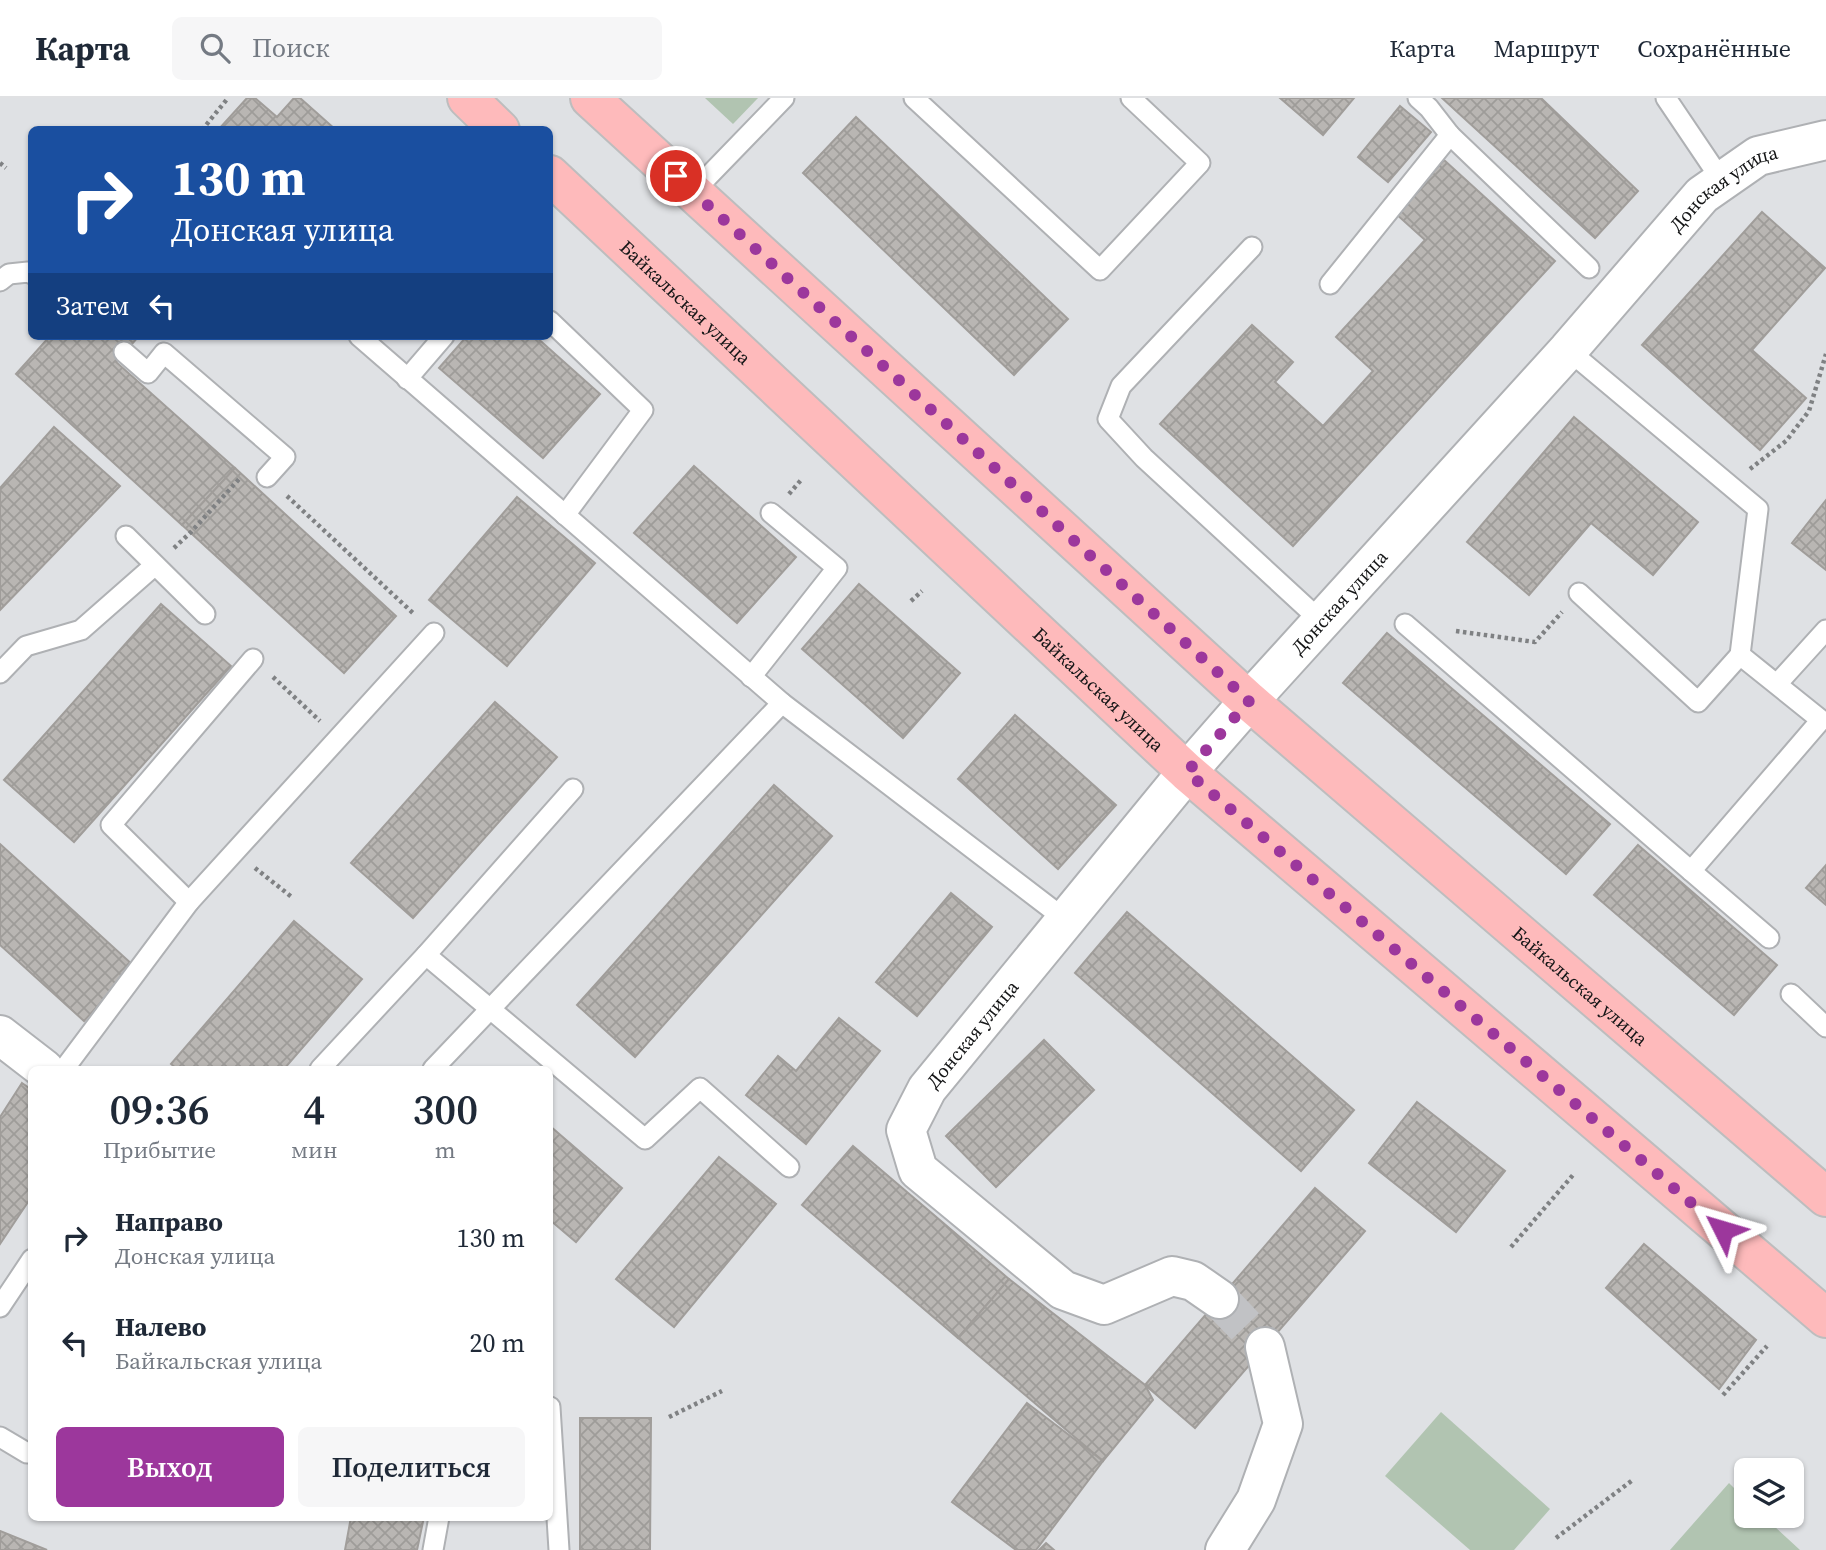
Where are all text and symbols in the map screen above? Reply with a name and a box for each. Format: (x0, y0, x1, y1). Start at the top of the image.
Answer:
search box (172, 17, 662, 80)
text: Карта (35, 26, 130, 71)
icon: search (196, 29, 234, 67)
text: Поиск (252, 30, 330, 66)
text: Карта (1389, 32, 1455, 65)
text: Маршрут (1493, 32, 1599, 65)
text: Сохранённые (1637, 32, 1791, 65)
street label: Донская улица (1663, 139, 1780, 237)
text: 130 m (171, 144, 306, 211)
pin (646, 146, 706, 206)
icon: right (56, 154, 147, 245)
icon: arrive (657, 157, 695, 195)
text: Донская улица (171, 208, 394, 252)
street label: Байкальская улица (614, 234, 757, 370)
icon: left (143, 287, 181, 325)
text: Затем (56, 288, 129, 324)
street label: Донская улица (1285, 544, 1393, 660)
street label: Байкальская улица (1027, 621, 1170, 758)
street label: Байкальская улица (1507, 920, 1654, 1052)
street label: Донская улица (920, 974, 1024, 1093)
text: 09:36 (110, 1080, 210, 1138)
text: 4 (303, 1080, 325, 1138)
text: 300 (412, 1080, 478, 1138)
text: Прибытие (103, 1134, 216, 1166)
text: мин (291, 1134, 338, 1166)
text: m (435, 1134, 456, 1166)
position arrow (1686, 1193, 1760, 1267)
text: Направо (115, 1204, 223, 1240)
icon: right (56, 1219, 94, 1257)
text: 130 m (457, 1220, 525, 1256)
text: Донская улица (115, 1240, 275, 1272)
text: Налево (115, 1309, 206, 1345)
icon: left (56, 1324, 94, 1362)
text: 20 m (470, 1325, 525, 1361)
text: Байкальская улица (115, 1345, 322, 1377)
button: Выход (56, 1427, 284, 1507)
button: Поделиться (298, 1427, 525, 1507)
map controls (1734, 1458, 1804, 1528)
button: layers (1734, 1458, 1804, 1528)

